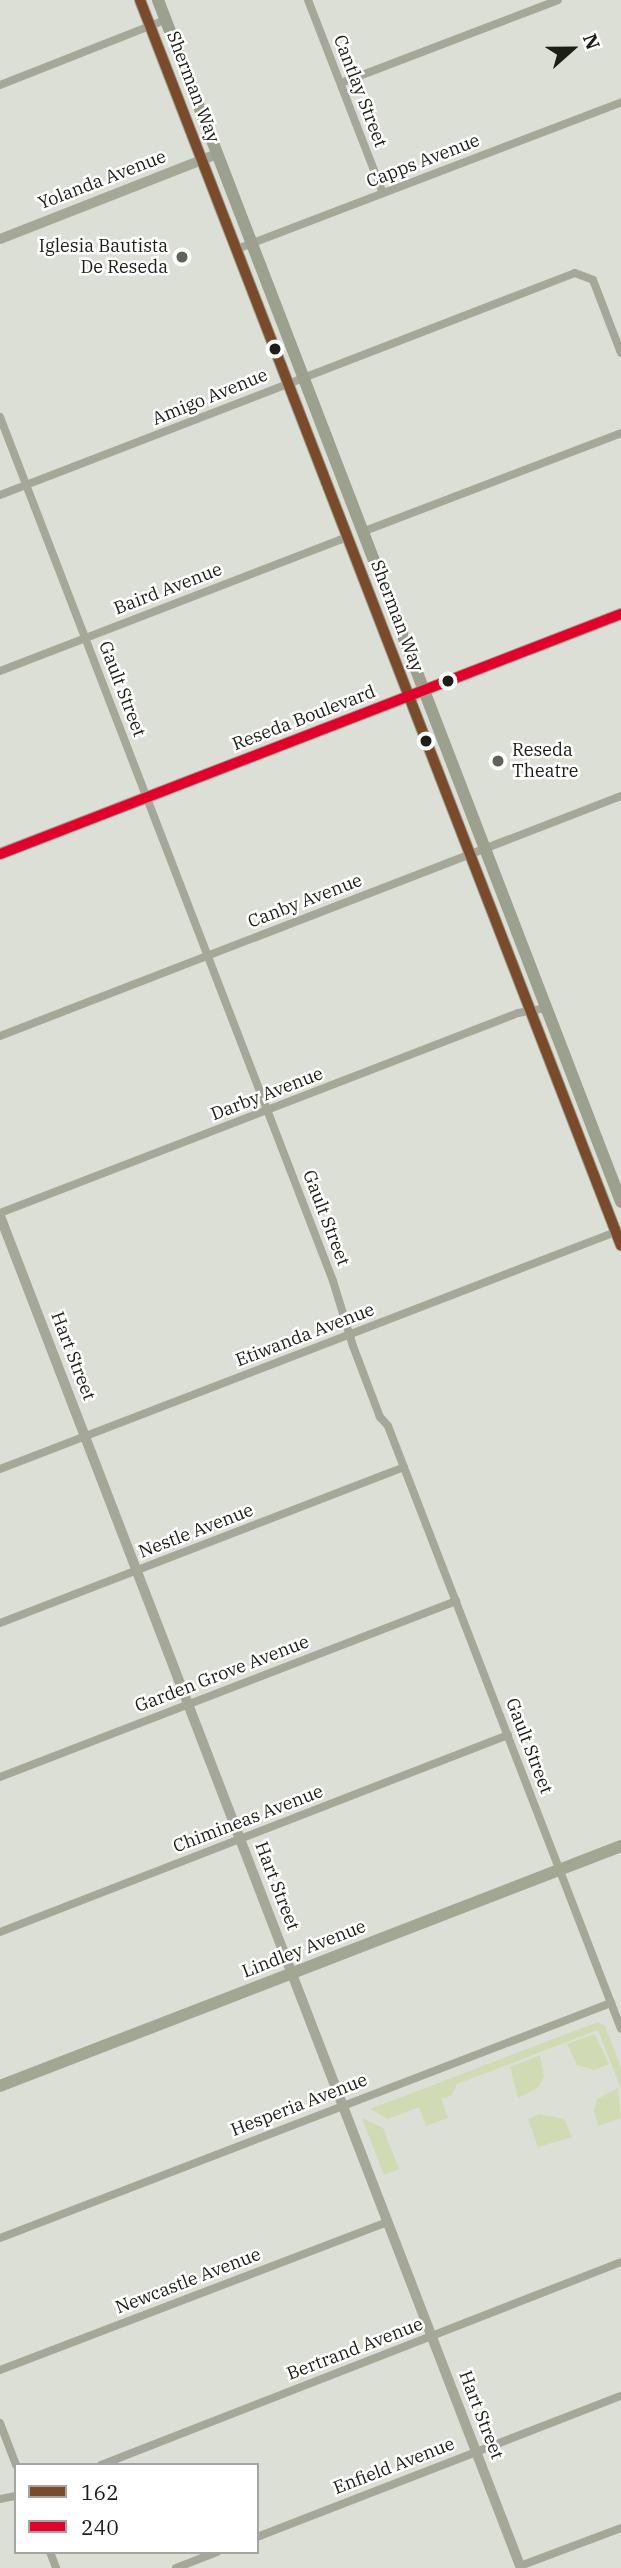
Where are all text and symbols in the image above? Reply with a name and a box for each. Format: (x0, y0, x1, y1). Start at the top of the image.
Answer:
north arrow (537, 14, 607, 84)
street label: Sherman Way (162, 28, 224, 146)
text: N (578, 30, 606, 53)
street label: Cantlay Street (329, 32, 391, 150)
street label: Capps Avenue (363, 129, 483, 193)
street label: Yolanda Avenue (35, 146, 169, 214)
place label: Iglesia Bautista De Reseda (39, 236, 168, 278)
marker: Iglesia Bautista De Reseda (174, 249, 190, 265)
unlabelled marker (268, 342, 282, 356)
street label: Amigo Avenue (149, 364, 271, 430)
street label: Sherman Way (366, 557, 428, 675)
street label: Baird Avenue (111, 559, 225, 619)
street label: Gault Street (94, 638, 150, 740)
unlabelled marker (441, 674, 455, 688)
street label: Reseda Boulevard (229, 681, 379, 755)
unlabelled marker (419, 734, 433, 748)
place label: Reseda Theatre (512, 740, 578, 782)
marker: Reseda Theatre (490, 753, 506, 769)
street label: Canby Avenue (245, 869, 365, 933)
street label: Darby Avenue (208, 1063, 326, 1125)
street label: Gault Street (298, 1167, 354, 1269)
street label: Etiwanda Avenue (233, 1299, 377, 1371)
street label: Hart Street (46, 1309, 100, 1403)
street label: Nestle Avenue (136, 1499, 256, 1563)
street label: Garden Grove Avenue (132, 1631, 312, 1717)
street label: Gault Street (501, 1695, 557, 1797)
street label: Chimineas Avenue (170, 1780, 326, 1858)
street label: Hart Street (250, 1839, 304, 1933)
street label: Lindley Avenue (239, 1915, 369, 1983)
street label: Hesperia Avenue (228, 2069, 370, 2141)
street label: Newcastle Avenue (112, 2243, 264, 2319)
street label: Bertrand Avenue (284, 2313, 426, 2385)
street label: Hart Street (454, 2368, 508, 2462)
street label: Enfield Avenue (330, 2433, 458, 2499)
legend (14, 2463, 259, 2554)
text: 162 (81, 2478, 119, 2506)
text: 240 (81, 2513, 119, 2541)

